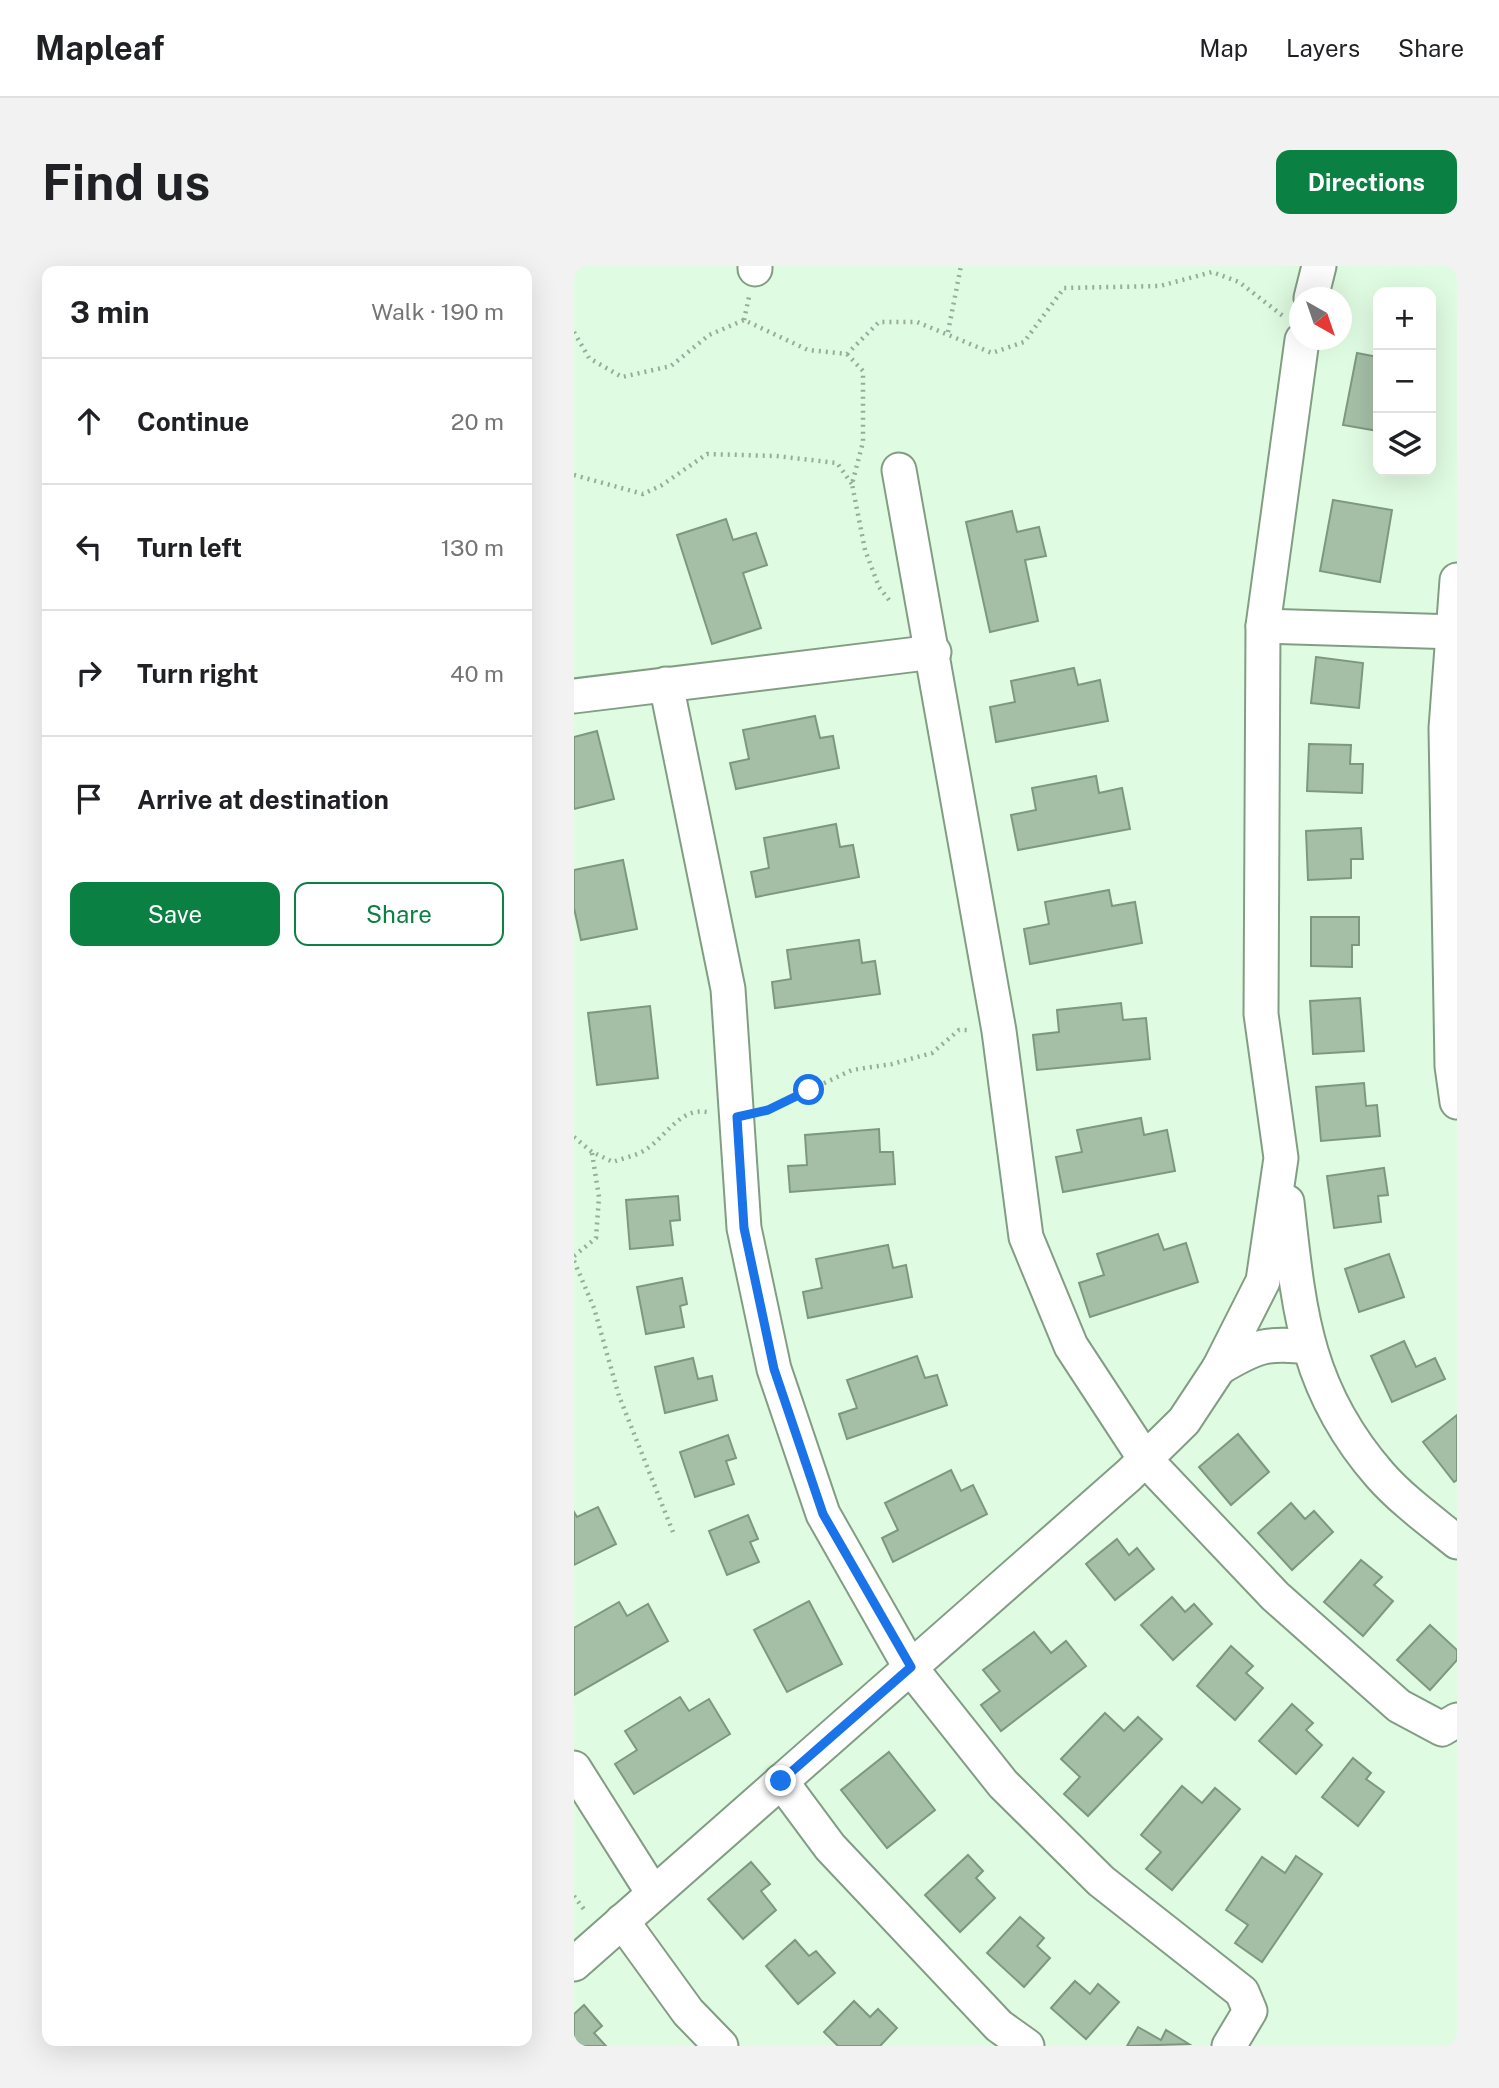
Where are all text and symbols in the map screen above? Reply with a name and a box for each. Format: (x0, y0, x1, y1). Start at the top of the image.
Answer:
text: Mapleaf (35, 29, 164, 67)
text: Map (1199, 34, 1248, 62)
text: Layers (1286, 34, 1360, 62)
text: Share (1398, 34, 1464, 62)
button: Directions (1276, 150, 1457, 214)
text: Find us (42, 153, 210, 211)
north arrow (1289, 287, 1352, 350)
map controls (1373, 287, 1436, 476)
button: + (1373, 287, 1436, 350)
text: 3 min (70, 294, 149, 330)
text: Walk · 190 m (371, 298, 504, 325)
button: − (1373, 350, 1436, 413)
icon: ahead (70, 402, 108, 440)
text: Continue (137, 406, 249, 437)
text: 20 m (451, 408, 504, 435)
button: layers (1373, 413, 1436, 476)
icon: left (70, 528, 108, 566)
text: Turn left (137, 532, 242, 563)
text: 130 m (441, 534, 504, 561)
icon: right (70, 654, 108, 692)
text: Turn right (137, 658, 259, 689)
text: 40 m (450, 660, 504, 687)
icon: arrive (70, 780, 108, 818)
text: Arrive at destination (137, 784, 389, 815)
button: Save (70, 882, 280, 946)
button: Share (294, 882, 504, 946)
route start (793, 1074, 824, 1105)
route end (765, 1765, 796, 1796)

